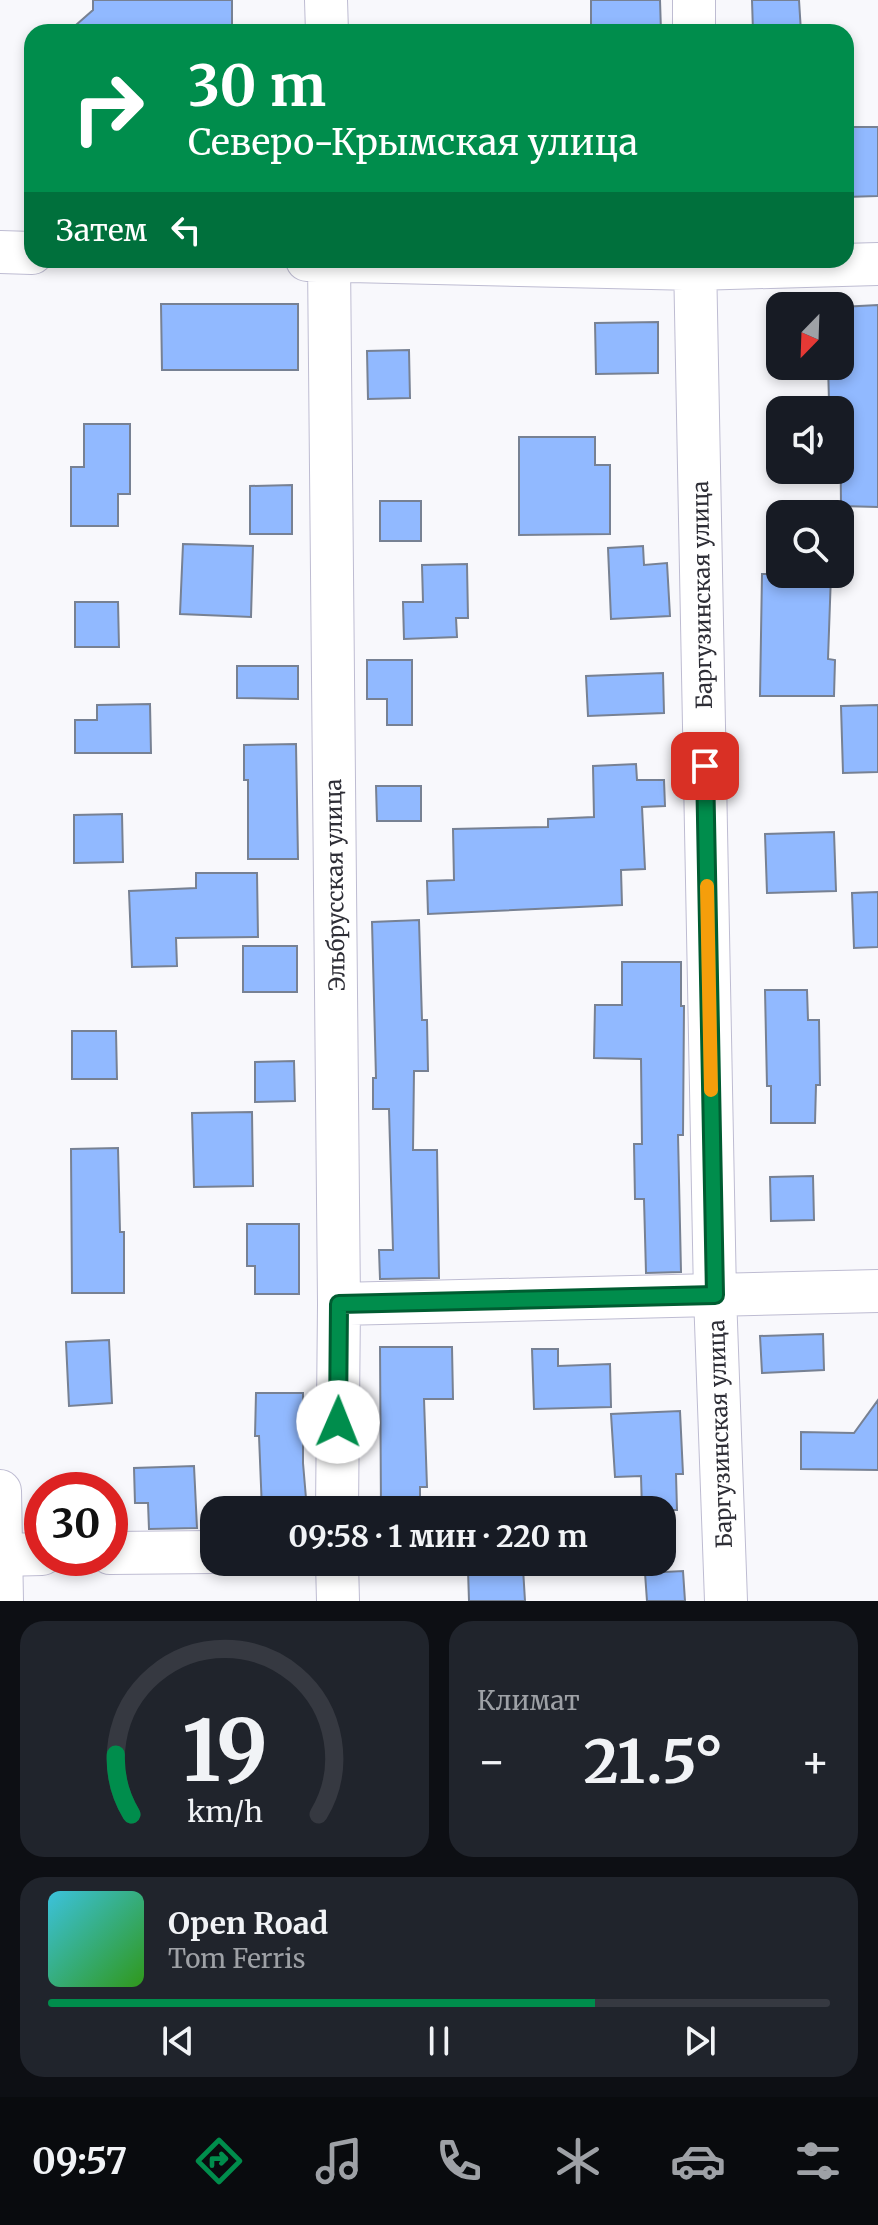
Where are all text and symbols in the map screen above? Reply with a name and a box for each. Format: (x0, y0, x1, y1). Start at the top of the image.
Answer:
text: 30 m (188, 51, 326, 121)
icon: right (56, 56, 160, 160)
text: Северо-Крымская улица (188, 120, 638, 165)
icon: left (164, 208, 208, 252)
text: Затем (56, 211, 148, 249)
north arrow (766, 292, 854, 380)
map controls (766, 292, 854, 588)
button: sound (766, 396, 854, 484)
street label: Баргузинская улица (686, 480, 718, 709)
button: search (766, 500, 854, 588)
pin (671, 732, 739, 800)
icon: arrive (683, 744, 727, 788)
street label: Эльбрусская улица (319, 778, 351, 991)
street label: Баргузинская улица (702, 1319, 738, 1549)
position arrow (296, 1380, 380, 1464)
speed limit sign: 30 (24, 1472, 128, 1576)
text: 09:58 · 1 мин · 220 m (288, 1517, 588, 1555)
text: Климат (477, 1684, 580, 1717)
text: 19 (182, 1699, 267, 1804)
text: 21.5° (584, 1724, 723, 1799)
text: − (477, 1734, 506, 1789)
text: + (801, 1734, 830, 1789)
text: km/h (187, 1794, 262, 1830)
text: Open Road (168, 1904, 328, 1942)
text: Tom Ferris (168, 1942, 306, 1975)
icon: previous (156, 2019, 200, 2063)
icon: pause (417, 2019, 461, 2063)
icon: next (678, 2019, 722, 2063)
icon: directions (191, 2133, 247, 2189)
icon: music (311, 2133, 367, 2189)
icon: phone (431, 2133, 487, 2189)
icon: climate (550, 2133, 606, 2189)
icon: car (670, 2133, 726, 2189)
icon: filters (790, 2133, 846, 2189)
text: 09:57 (32, 2139, 127, 2184)

